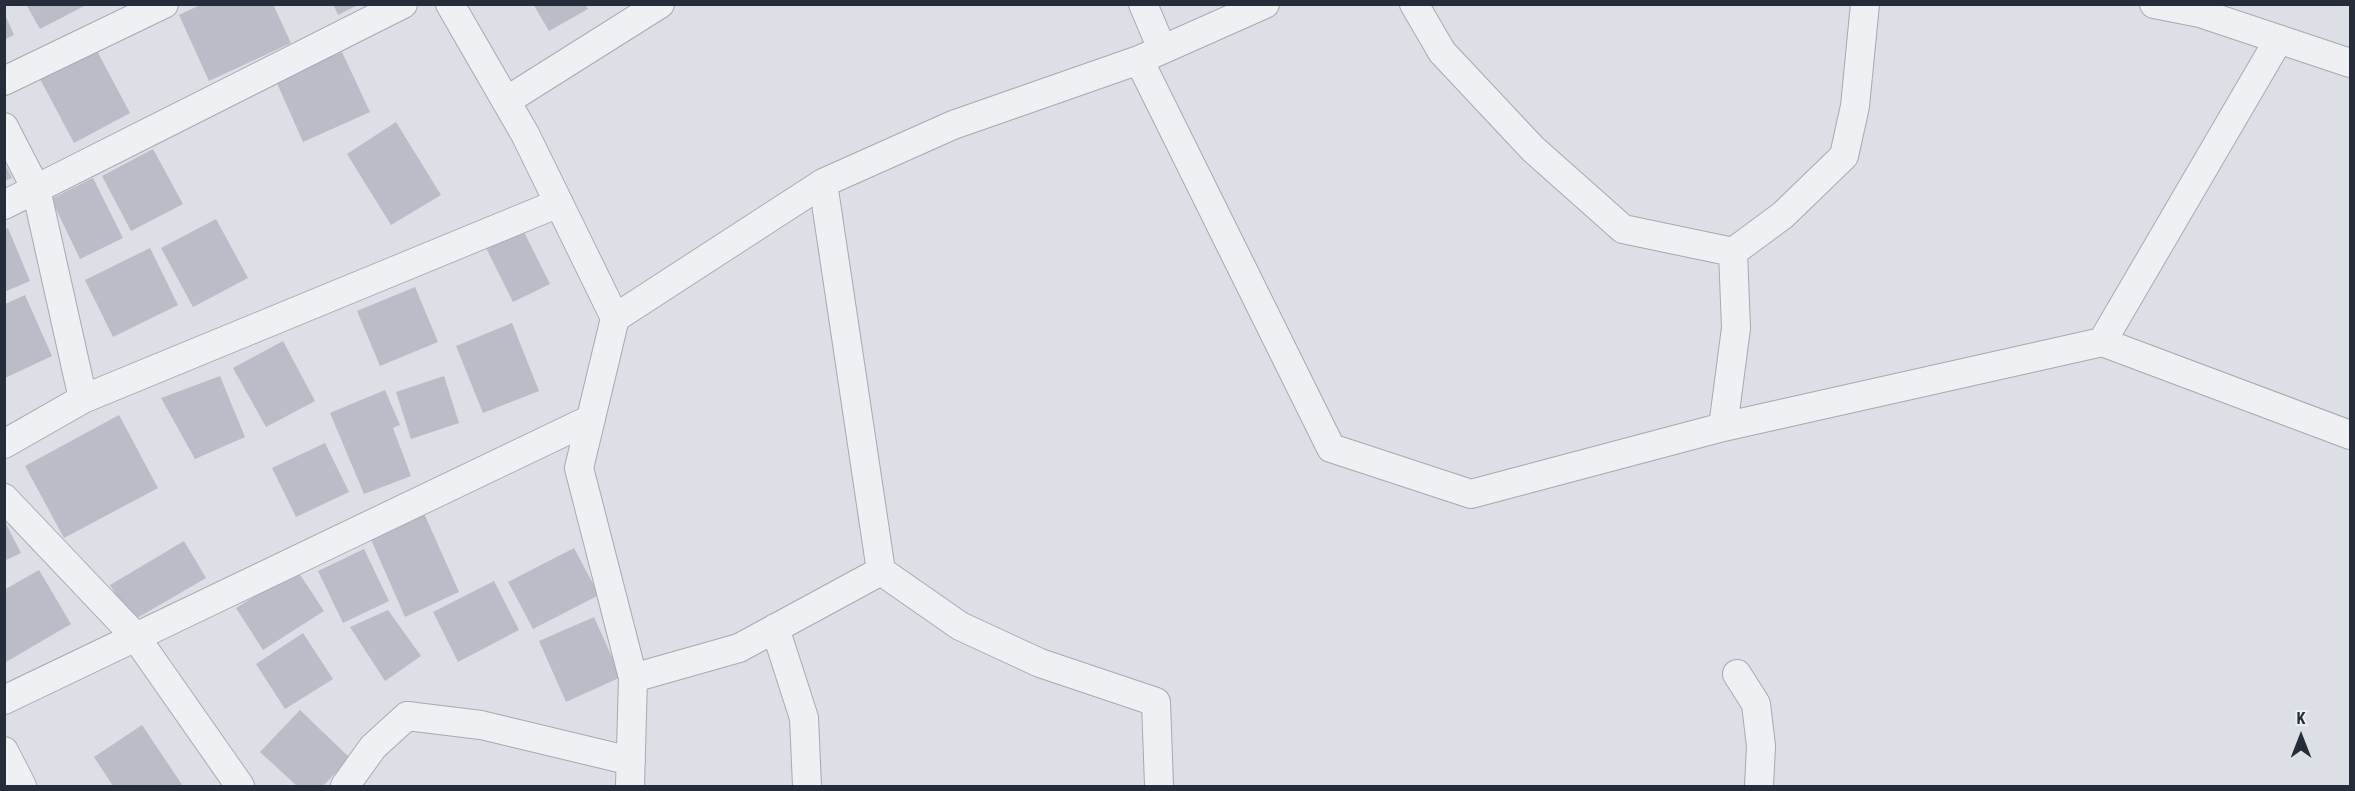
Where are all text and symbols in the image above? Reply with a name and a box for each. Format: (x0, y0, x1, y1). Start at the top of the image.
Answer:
north arrow (2271, 707, 2331, 767)
text: K (2297, 709, 2305, 728)

